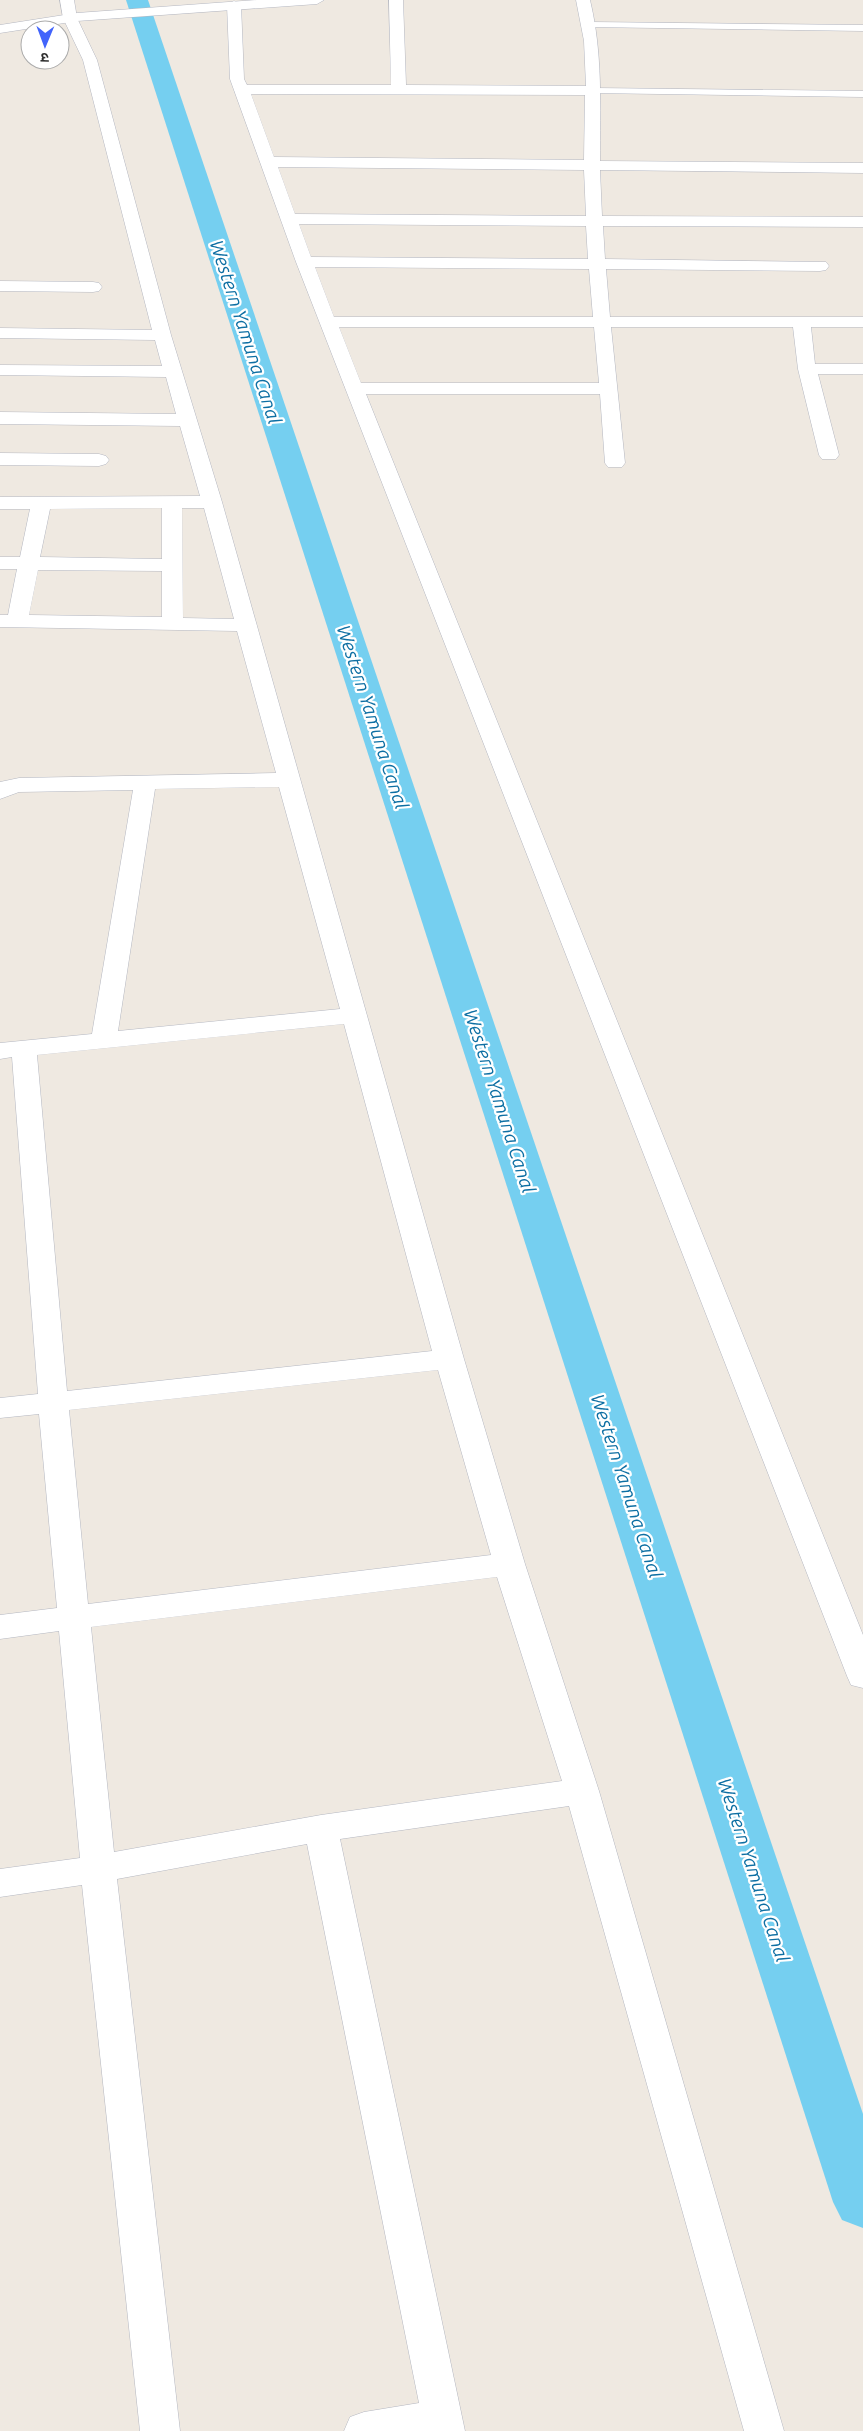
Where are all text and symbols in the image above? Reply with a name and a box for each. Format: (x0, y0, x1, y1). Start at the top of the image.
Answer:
north arrow (20, 20, 70, 70)
text: उ (40, 50, 49, 66)
water label: Western Yamuna Canal (206, 237, 286, 427)
water label: Western Yamuna Canal (333, 622, 413, 812)
water label: Western Yamuna Canal (460, 1006, 540, 1196)
water label: Western Yamuna Canal (587, 1391, 667, 1581)
water label: Western Yamuna Canal (714, 1775, 794, 1965)

